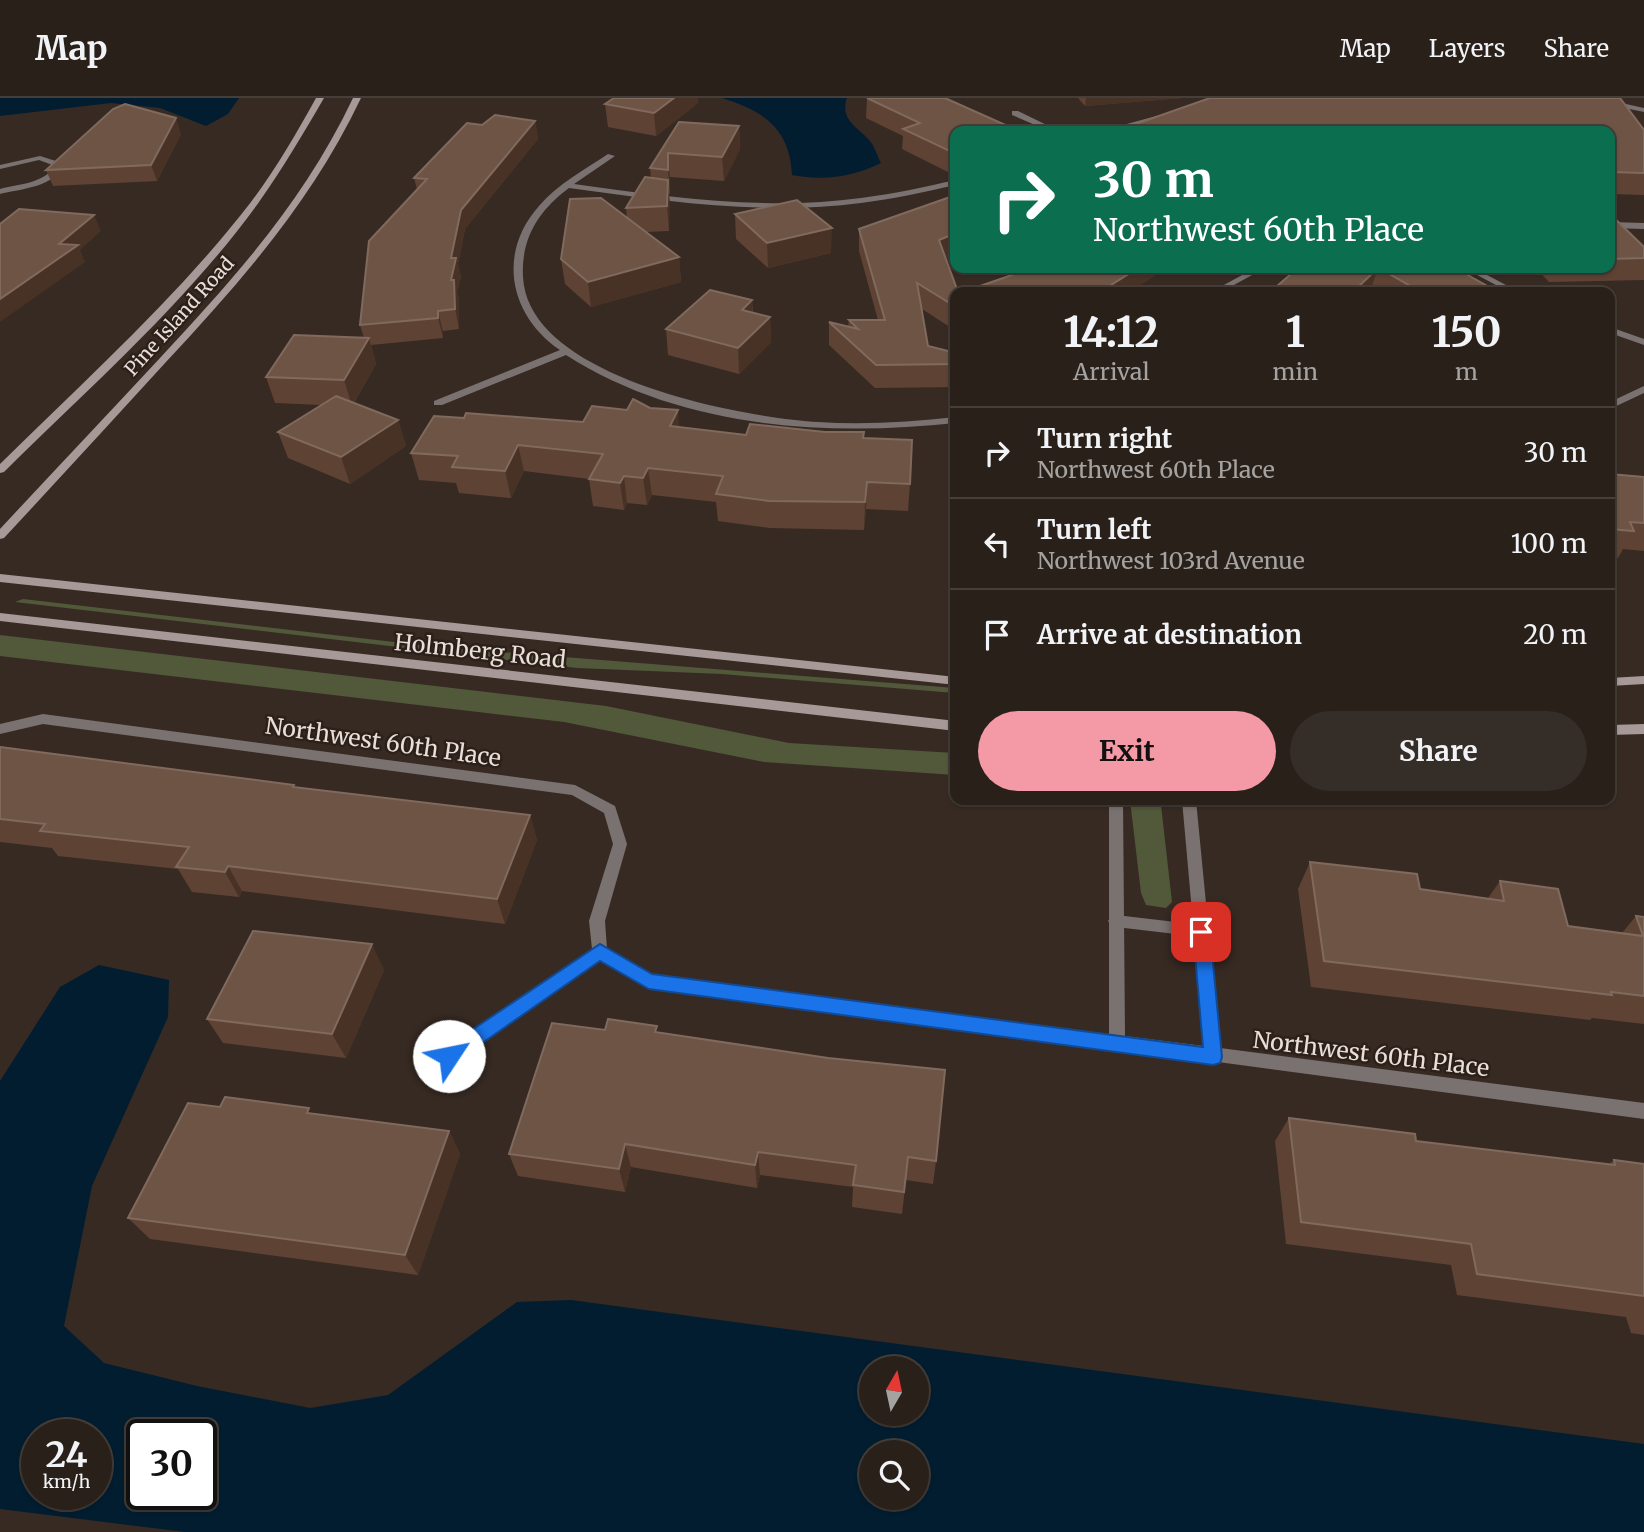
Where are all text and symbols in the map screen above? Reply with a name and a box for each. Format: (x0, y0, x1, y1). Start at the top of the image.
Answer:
text: Map (35, 28, 108, 69)
text: Map (1340, 33, 1391, 64)
text: Layers (1429, 33, 1505, 64)
text: Share (1543, 33, 1609, 64)
text: 30 m (1093, 149, 1214, 210)
icon: right (978, 154, 1069, 245)
text: Northwest 60th Place (1093, 210, 1424, 250)
street label: Pine Island Road (119, 251, 239, 381)
text: 14:12 (1063, 306, 1159, 358)
text: 1 (1286, 306, 1305, 358)
text: 150 (1431, 306, 1502, 358)
text: Arrival (1073, 357, 1150, 386)
text: min (1273, 357, 1318, 386)
text: m (1455, 357, 1478, 386)
text: Turn right (1037, 422, 1172, 455)
icon: right (978, 434, 1016, 472)
text: 30 m (1524, 436, 1587, 469)
text: Northwest 60th Place (1037, 455, 1275, 484)
text: Turn left (1037, 513, 1151, 546)
icon: left (978, 525, 1016, 563)
text: 100 m (1511, 527, 1587, 560)
text: Northwest 103rd Avenue (1037, 546, 1305, 575)
icon: arrive (978, 616, 1016, 654)
text: Arrive at destination (1037, 618, 1302, 651)
text: 20 m (1523, 618, 1587, 651)
street label: Holmberg Road (393, 627, 567, 674)
street label: Northwest 60th Place (263, 711, 503, 772)
button: Exit (978, 711, 1276, 791)
button: Share (1290, 711, 1587, 791)
pin (1171, 902, 1231, 962)
icon: arrive (1182, 913, 1220, 951)
position arrow (412, 1019, 486, 1093)
street label: Northwest 60th Place (1251, 1025, 1491, 1082)
north arrow (859, 1356, 929, 1426)
map controls (859, 1356, 929, 1510)
speed limit sign: 30 (126, 1419, 217, 1510)
text: 24 (45, 1433, 88, 1477)
button: search (859, 1440, 929, 1510)
text: km/h (43, 1470, 90, 1493)

